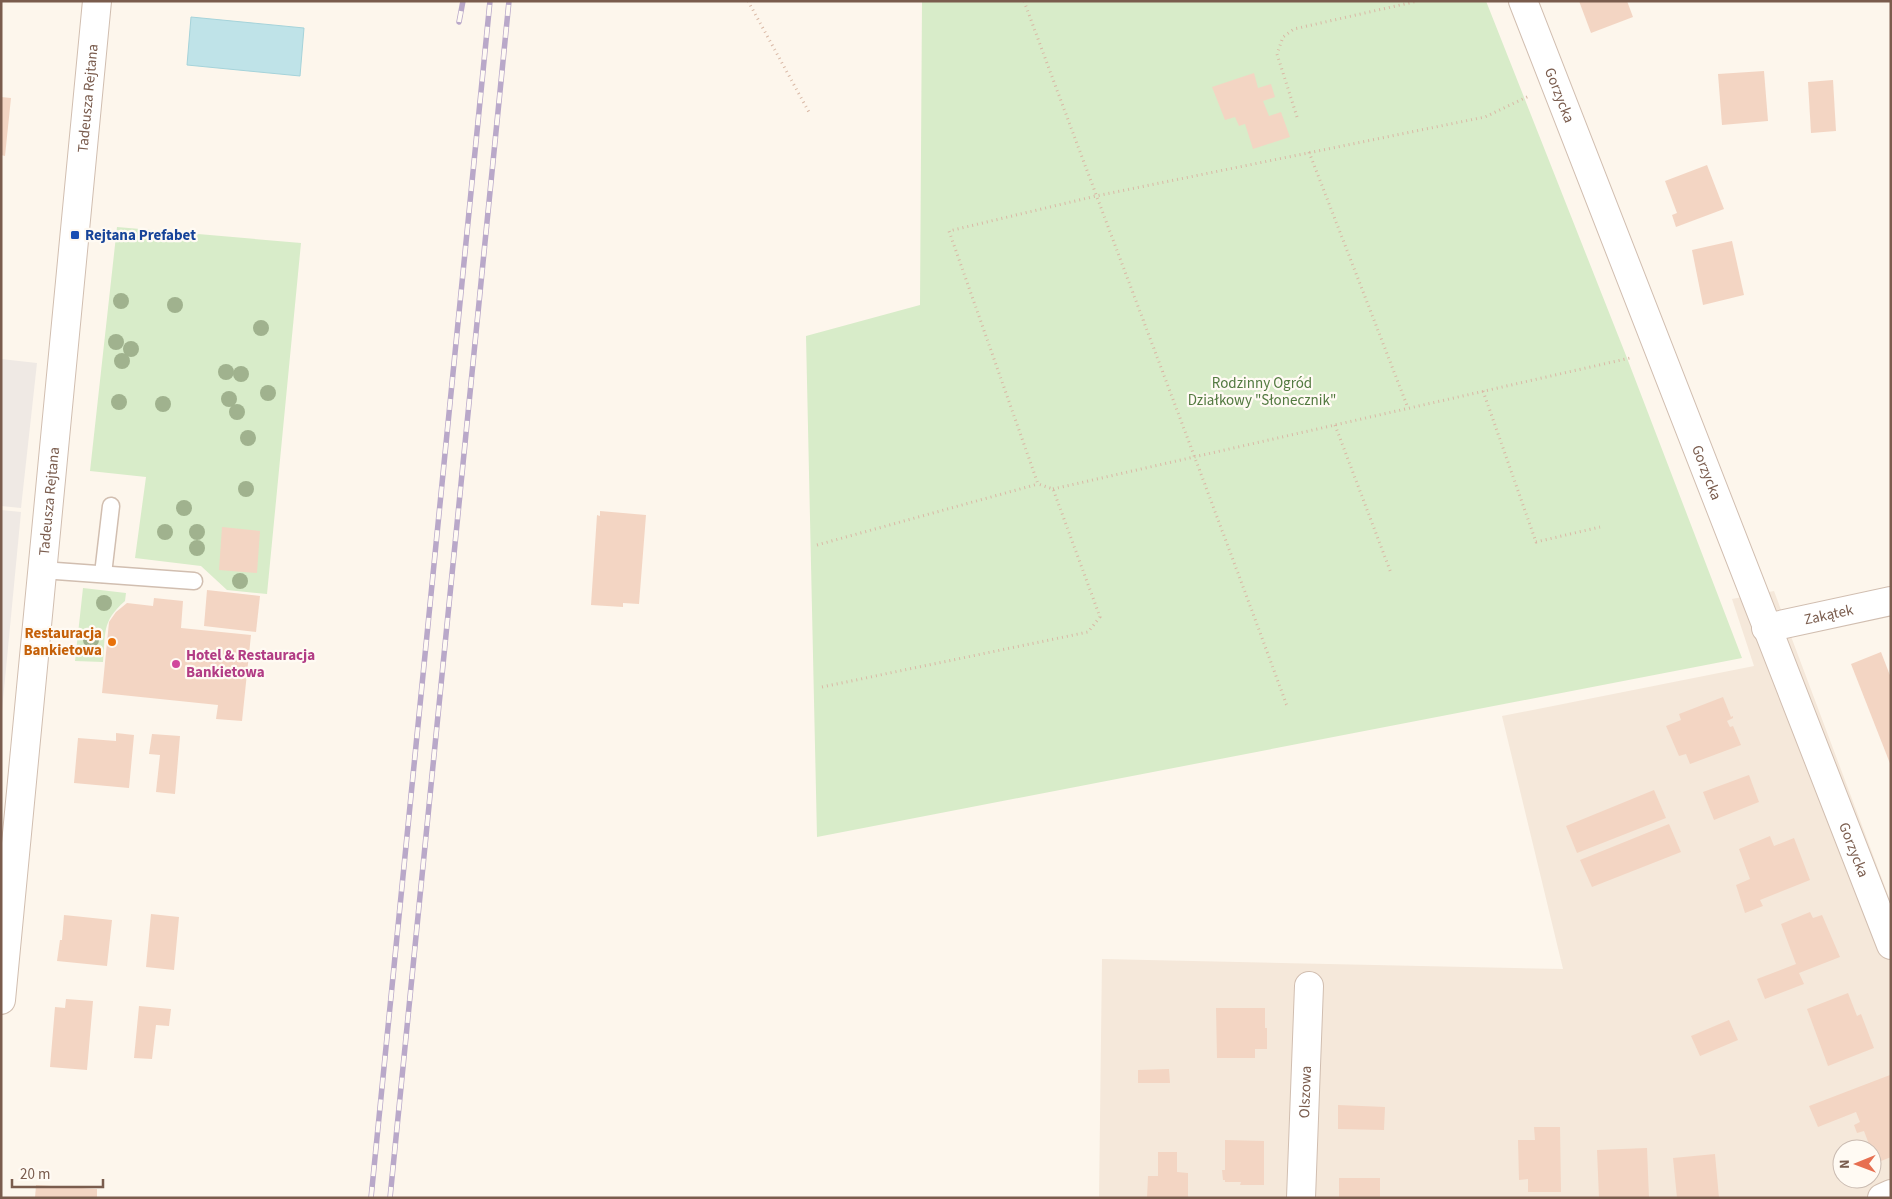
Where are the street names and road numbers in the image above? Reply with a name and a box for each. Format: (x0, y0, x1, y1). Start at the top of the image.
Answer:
street label: Tadeusza Rejtana (72, 43, 103, 153)
street label: Gorzycka (1539, 64, 1580, 126)
street label: Gorzycka (1687, 442, 1727, 503)
street label: Tadeusza Rejtana (33, 446, 65, 557)
street label: Zakątek (1802, 599, 1856, 630)
street label: Gorzycka (1834, 819, 1874, 880)
street label: Olszowa (1294, 1065, 1316, 1119)

